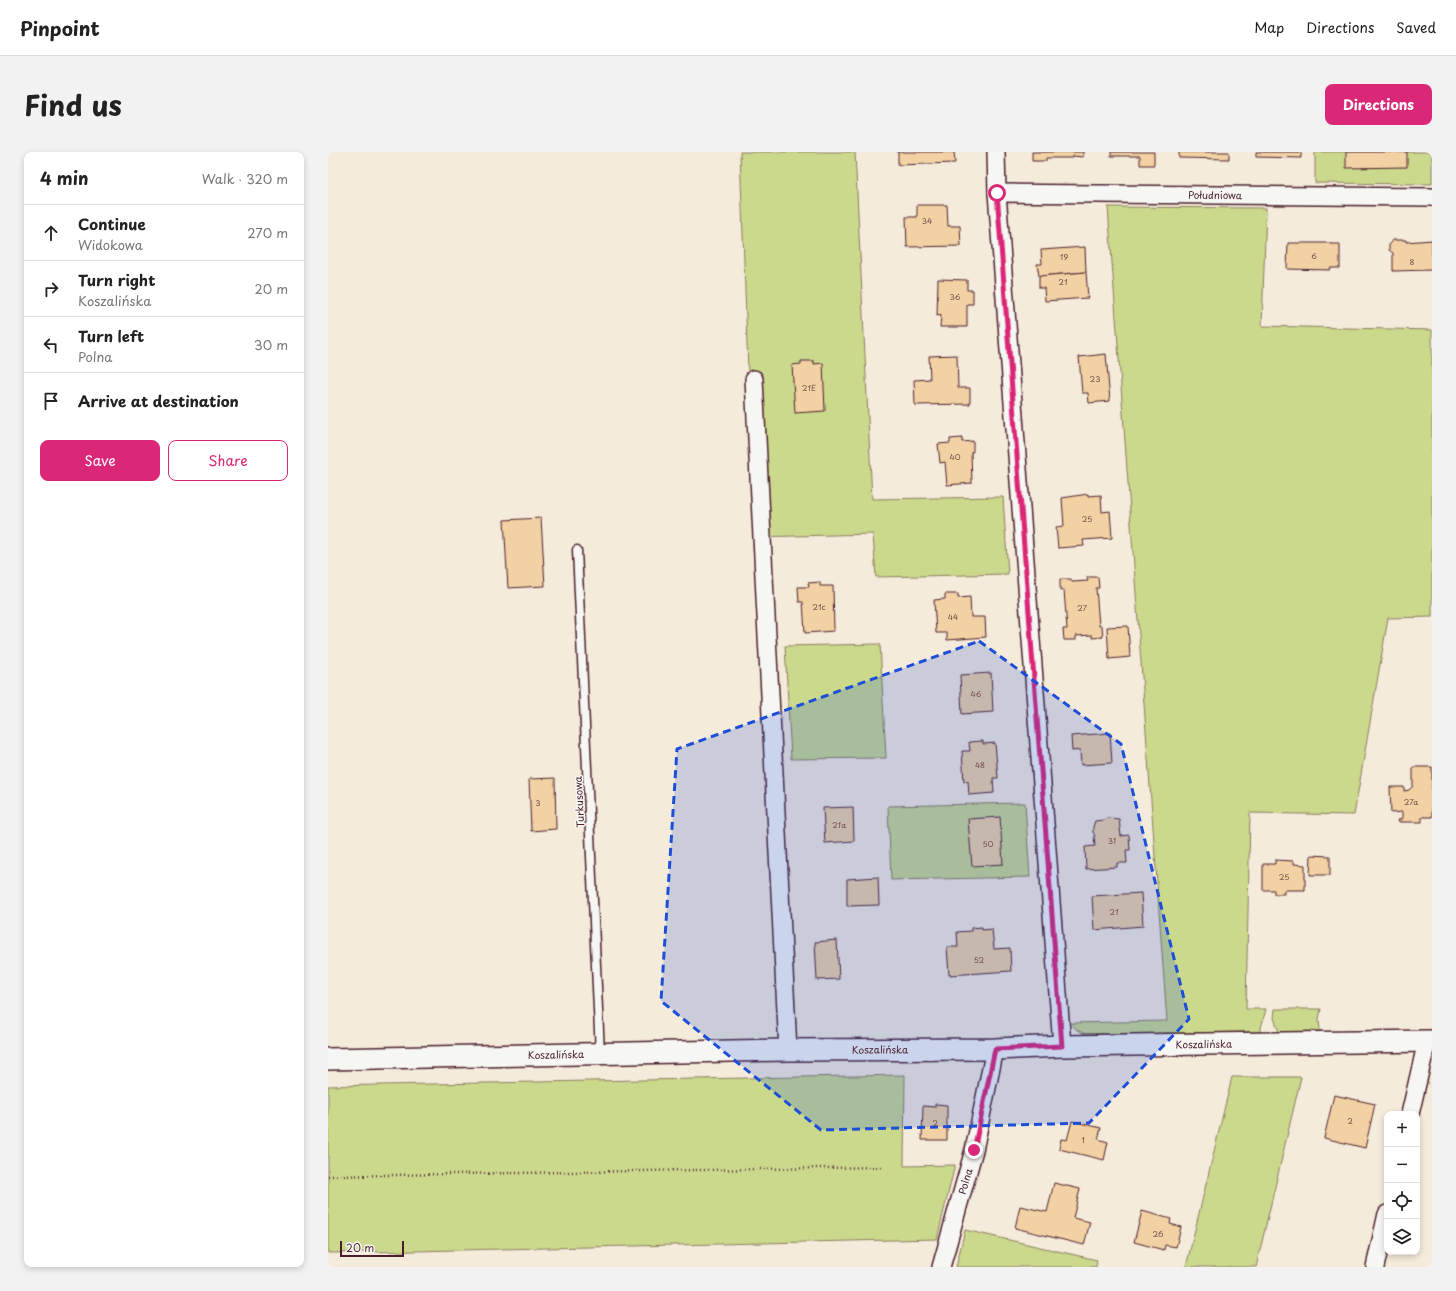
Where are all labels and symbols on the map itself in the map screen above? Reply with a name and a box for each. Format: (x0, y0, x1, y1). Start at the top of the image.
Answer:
route start (988, 184, 1006, 202)
street label: Południowa (1188, 187, 1243, 202)
house number: 34 (922, 215, 932, 227)
house number: 6 (1311, 250, 1317, 262)
house number: 19 (1060, 251, 1068, 263)
house number: 8 (1410, 256, 1415, 268)
house number: 21 (1058, 276, 1068, 288)
house number: 36 (950, 291, 961, 303)
house number: 23 (1090, 373, 1100, 385)
house number: 21E (802, 382, 816, 394)
house number: 40 (949, 451, 961, 463)
house number: 25 (1082, 513, 1092, 525)
house number: 21c (812, 601, 826, 613)
house number: 27 (1077, 602, 1087, 614)
house number: 44 (948, 611, 958, 623)
house number: 46 (971, 688, 982, 700)
house number: 48 (975, 759, 985, 771)
street label: Turkusowa (570, 775, 587, 828)
house number: 27a (1404, 796, 1418, 808)
house number: 3 (535, 797, 541, 809)
house number: 21a (832, 819, 846, 831)
house number: 31 (1108, 835, 1116, 847)
house number: 50 (983, 838, 994, 850)
house number: 25 (1279, 871, 1289, 883)
house number: 21 (1109, 906, 1119, 918)
house number: 52 (974, 954, 985, 966)
street label: Koszalińska (1175, 1036, 1233, 1051)
street label: Koszalińska (852, 1041, 909, 1057)
street label: Koszalińska (528, 1046, 585, 1062)
house number: 2 (1347, 1115, 1353, 1127)
house number: 2 (932, 1117, 938, 1129)
house number: 1 (1081, 1134, 1085, 1146)
route end (965, 1141, 983, 1159)
street label: Polna (954, 1166, 976, 1196)
house number: 26 (1153, 1228, 1164, 1240)
scale bar (340, 1239, 404, 1258)

